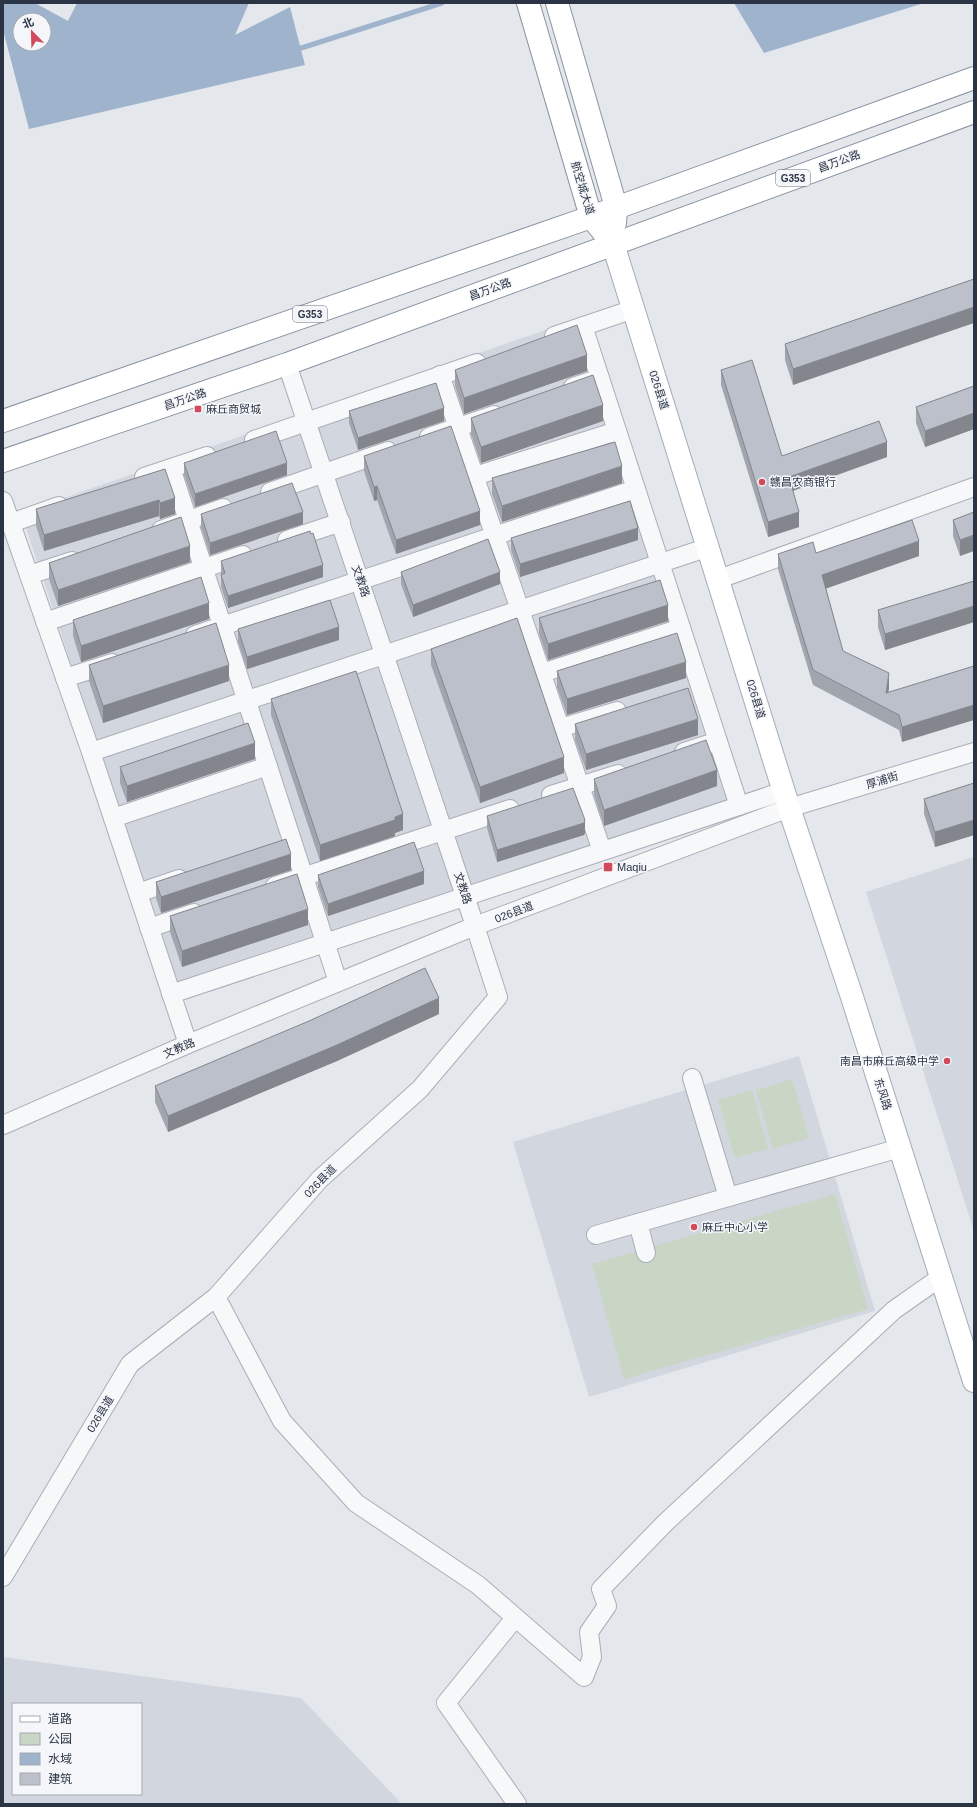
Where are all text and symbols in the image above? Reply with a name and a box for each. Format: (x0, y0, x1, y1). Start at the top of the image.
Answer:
north arrow (12, 12, 52, 52)
text: 北 (21, 15, 35, 30)
street label: 昌万公路 (816, 148, 862, 174)
street label: 航空城大道 (569, 160, 597, 216)
road number: G353 (776, 170, 810, 186)
street label: 昌万公路 (467, 276, 513, 302)
road number: G353 (293, 306, 327, 322)
street label: 026县道 (647, 369, 671, 411)
street label: 昌万公路 (162, 386, 208, 412)
place label: 麻丘商贸城 (206, 403, 261, 415)
marker: 麻丘商贸城 (193, 404, 203, 414)
place label: 赣昌农商银行 (770, 476, 836, 488)
marker: 赣昌农商银行 (757, 477, 767, 487)
street label: 文教路 (350, 563, 372, 599)
street label: 026县道 (744, 678, 768, 720)
street label: 厚浦街 (864, 769, 900, 791)
marker: Maqiu (602, 861, 614, 873)
place label: Maqiu (617, 861, 647, 873)
street label: 文教路 (452, 870, 474, 906)
street label: 026县道 (493, 899, 535, 925)
street label: 文教路 (161, 1036, 197, 1060)
place label: 南昌市麻丘高级中学 (840, 1055, 939, 1067)
marker: 南昌市麻丘高级中学 (942, 1056, 952, 1066)
street label: 东风路 (872, 1076, 894, 1112)
street label: 026县道 (302, 1162, 338, 1200)
place label: 麻丘中心小学 (702, 1221, 768, 1233)
marker: 麻丘中心小学 (689, 1222, 699, 1232)
street label: 026县道 (84, 1394, 116, 1434)
legend (12, 1703, 142, 1795)
text: 道路 (48, 1712, 72, 1726)
text: 公园 (48, 1732, 72, 1746)
text: 水域 (48, 1752, 72, 1766)
text: 建筑 (48, 1772, 72, 1786)

